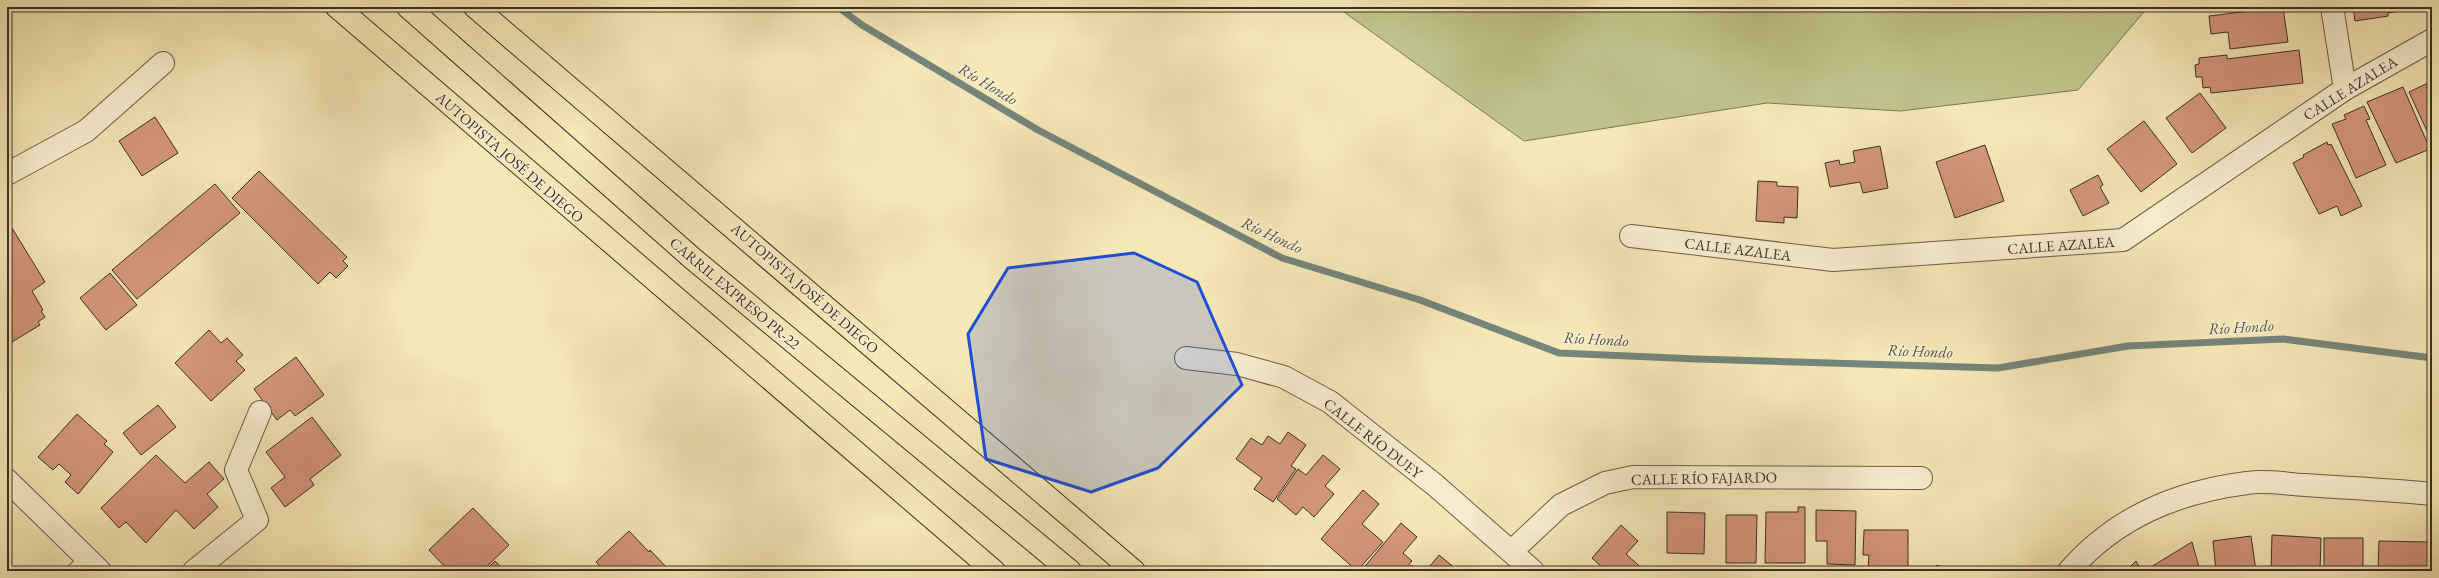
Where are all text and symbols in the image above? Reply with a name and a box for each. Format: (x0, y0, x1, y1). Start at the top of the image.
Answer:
street label: CALLE AZALEA (2299, 51, 2401, 125)
water label: Río Hondo (955, 58, 1021, 110)
street label: AUTOPISTA JOSÉ DE DIEGO (431, 87, 588, 227)
water label: Río Hondo (1238, 212, 1306, 258)
street label: AUTOPISTA JOSÉ DE DIEGO (726, 218, 883, 358)
street label: CALLE AZALEA (2007, 232, 2116, 258)
street label: CARRIL EXPRESO PR-22 (666, 233, 805, 354)
street label: CALLE AZALEA (1684, 233, 1793, 265)
water label: Río Hondo (2208, 315, 2274, 339)
water label: Río Hondo (1563, 327, 1629, 351)
water label: Río Hondo (1887, 339, 1953, 363)
street label: CALLE RÍO DUEY (1320, 394, 1427, 483)
street label: CALLE RÍO FAJARDO (1631, 467, 1777, 489)

